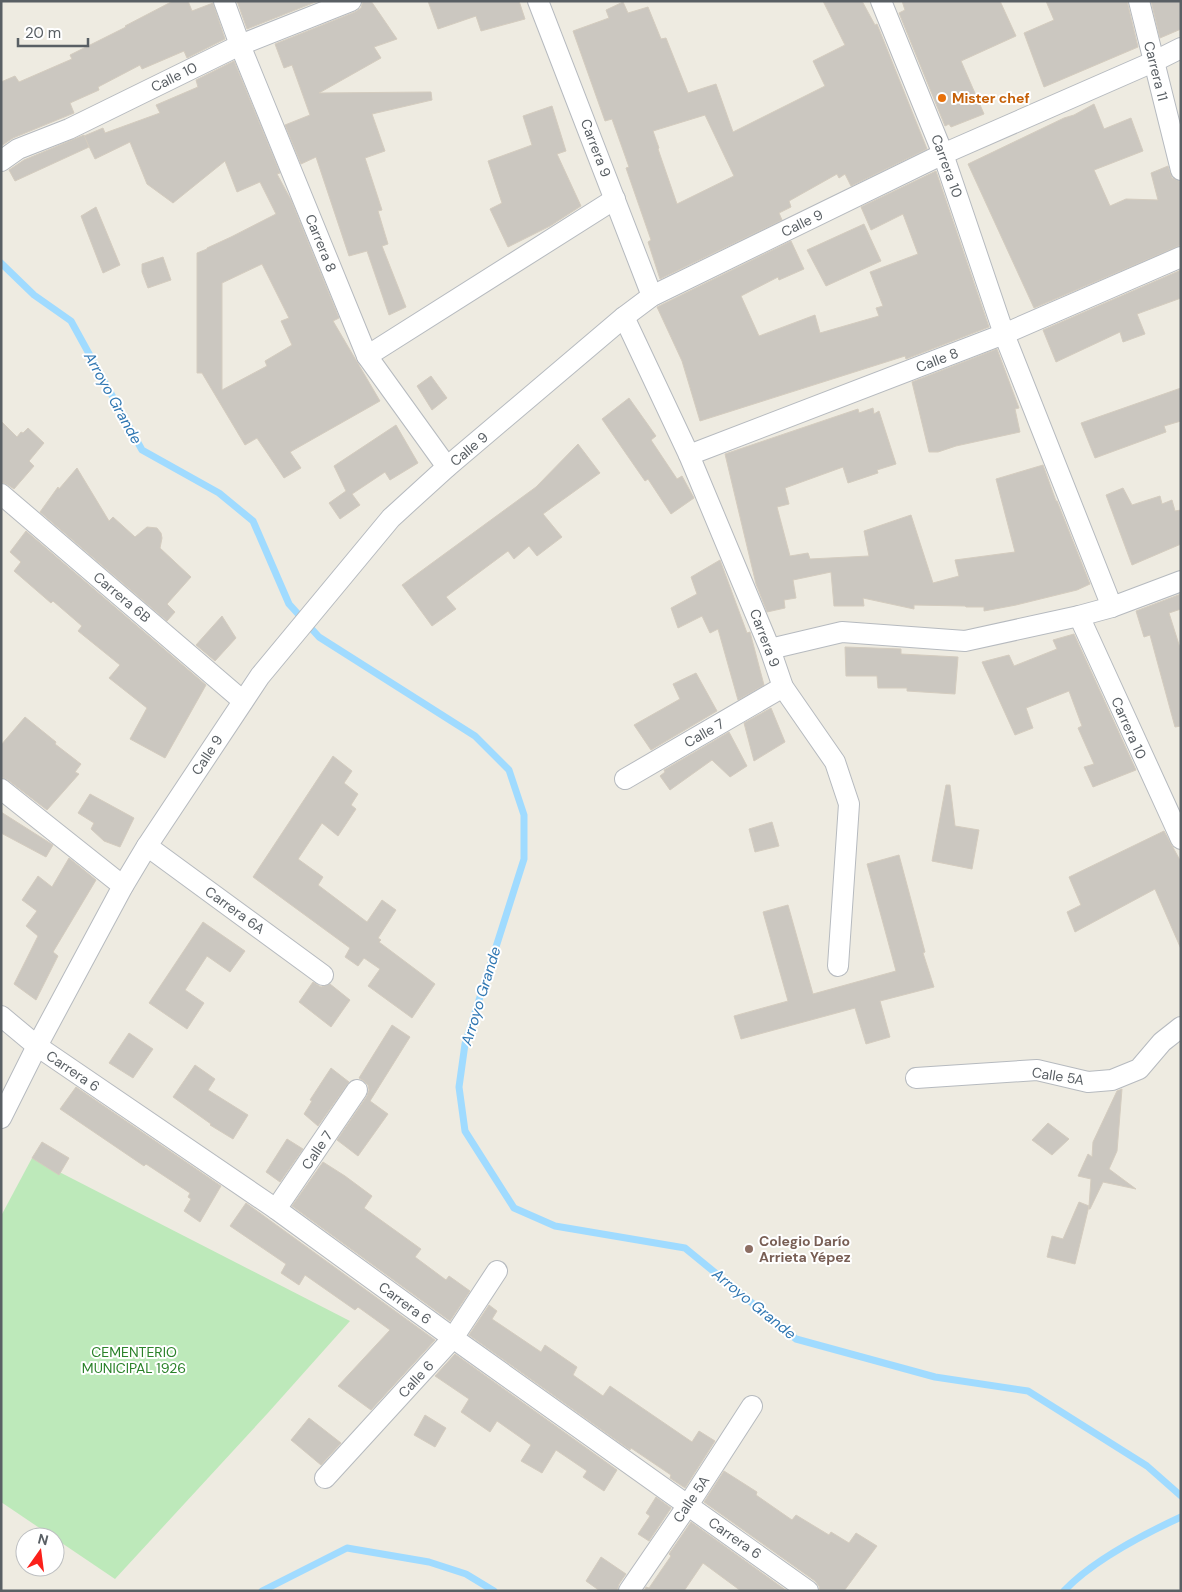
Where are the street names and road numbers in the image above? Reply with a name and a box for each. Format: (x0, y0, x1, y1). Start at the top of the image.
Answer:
street label: Carrera 11 (1140, 39, 1172, 103)
street label: Calle 10 (148, 58, 200, 96)
street label: Carrera 9 (577, 116, 615, 180)
street label: Carrera 10 (927, 132, 967, 200)
street label: Calle 9 (778, 205, 826, 241)
street label: Carrera 8 (301, 211, 341, 275)
street label: Calle 8 (913, 344, 961, 376)
street label: Calle 9 (446, 428, 492, 470)
street label: Carrera 6B (90, 568, 154, 626)
street label: Carrera 9 (746, 606, 784, 670)
street label: Carrera 10 (1107, 694, 1151, 762)
street label: Calle 7 (681, 714, 727, 752)
street label: Calle 9 (187, 731, 227, 779)
street label: Carrera 6A (201, 882, 269, 938)
street label: Carrera 6 (43, 1046, 103, 1096)
street label: Calle 5A (1031, 1063, 1085, 1089)
street label: Calle 7 (297, 1127, 337, 1173)
street label: Carrera 6 (375, 1278, 435, 1328)
street label: Calle 6 (394, 1357, 438, 1401)
street label: Calle 5A (669, 1472, 713, 1526)
street label: Carrera 6 (705, 1513, 765, 1563)

